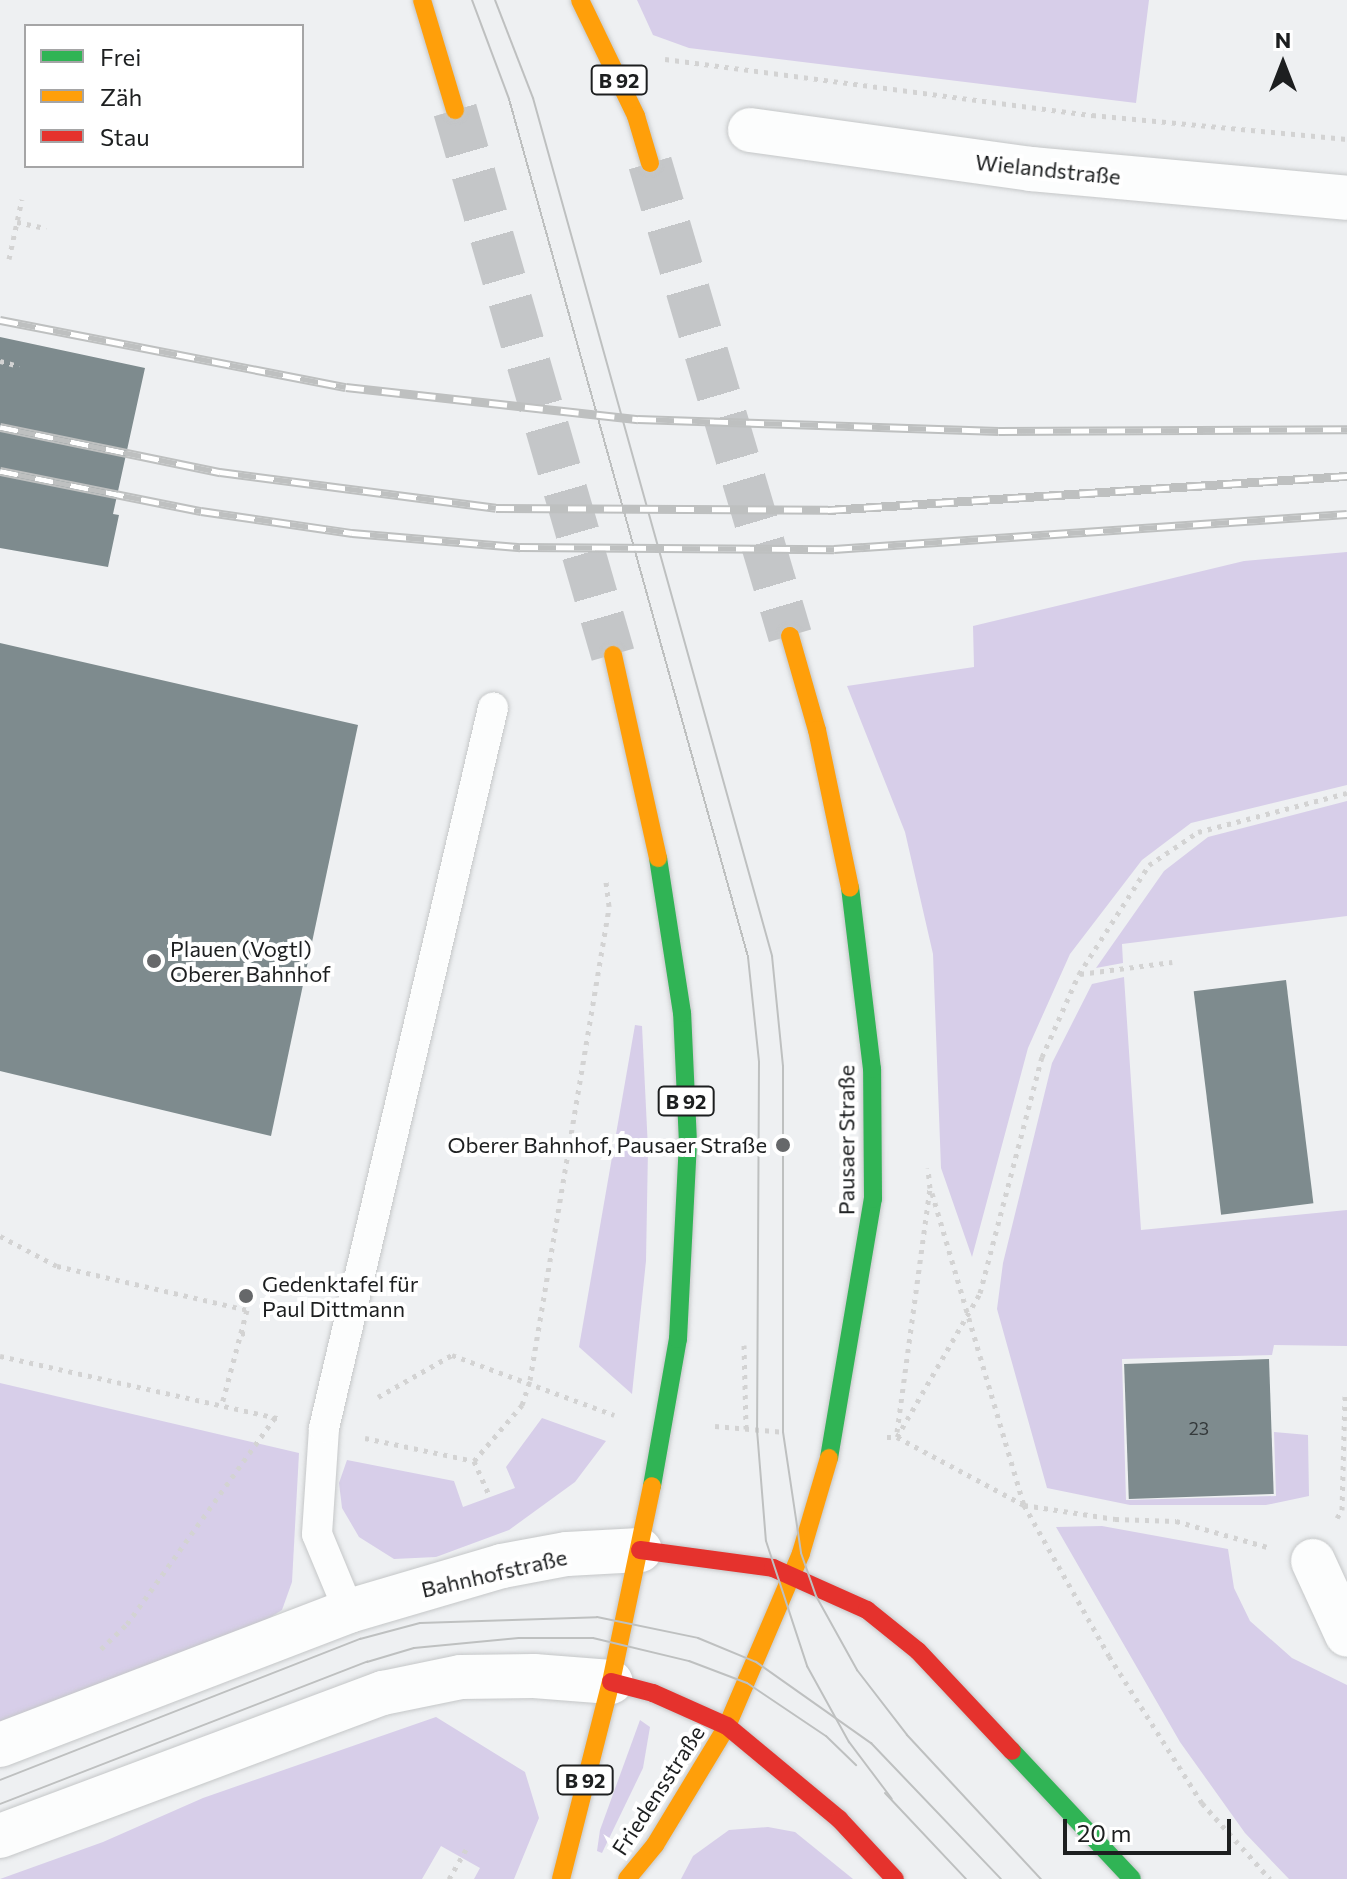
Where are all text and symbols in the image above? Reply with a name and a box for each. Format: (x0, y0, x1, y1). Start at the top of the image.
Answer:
legend (24, 24, 304, 168)
north arrow (1243, 24, 1323, 104)
text: N (1275, 26, 1291, 53)
text: Frei (100, 42, 141, 71)
road number: B 92 (589, 64, 649, 96)
text: Zäh (100, 82, 142, 111)
text: Stau (100, 122, 150, 151)
street label: Wielandstraße (974, 148, 1122, 190)
place label: Plauen (Vogtl) Oberer Bahnhof (170, 935, 331, 986)
marker: Plauen (Vogtl) Oberer Bahnhof (145, 952, 163, 970)
street label: Pausaer Straße (833, 1065, 859, 1215)
road number: B 92 (656, 1085, 716, 1117)
place label: Oberer Bahnhof, Pausaer Straße (448, 1132, 767, 1158)
marker: Oberer Bahnhof, Pausaer Straße (774, 1136, 792, 1154)
place label: Gedenktafel für Paul Dittmann (262, 1270, 418, 1322)
marker: Gedenktafel für Paul Dittmann (237, 1287, 255, 1305)
house number: 23 (1189, 1417, 1209, 1439)
street label: Bahnhofstraße (419, 1543, 569, 1603)
street label: Friedensstraße (606, 1720, 710, 1860)
road number: B 92 (555, 1764, 615, 1796)
scale bar (1067, 1803, 1235, 1853)
text: 20 m (1077, 1818, 1131, 1847)

